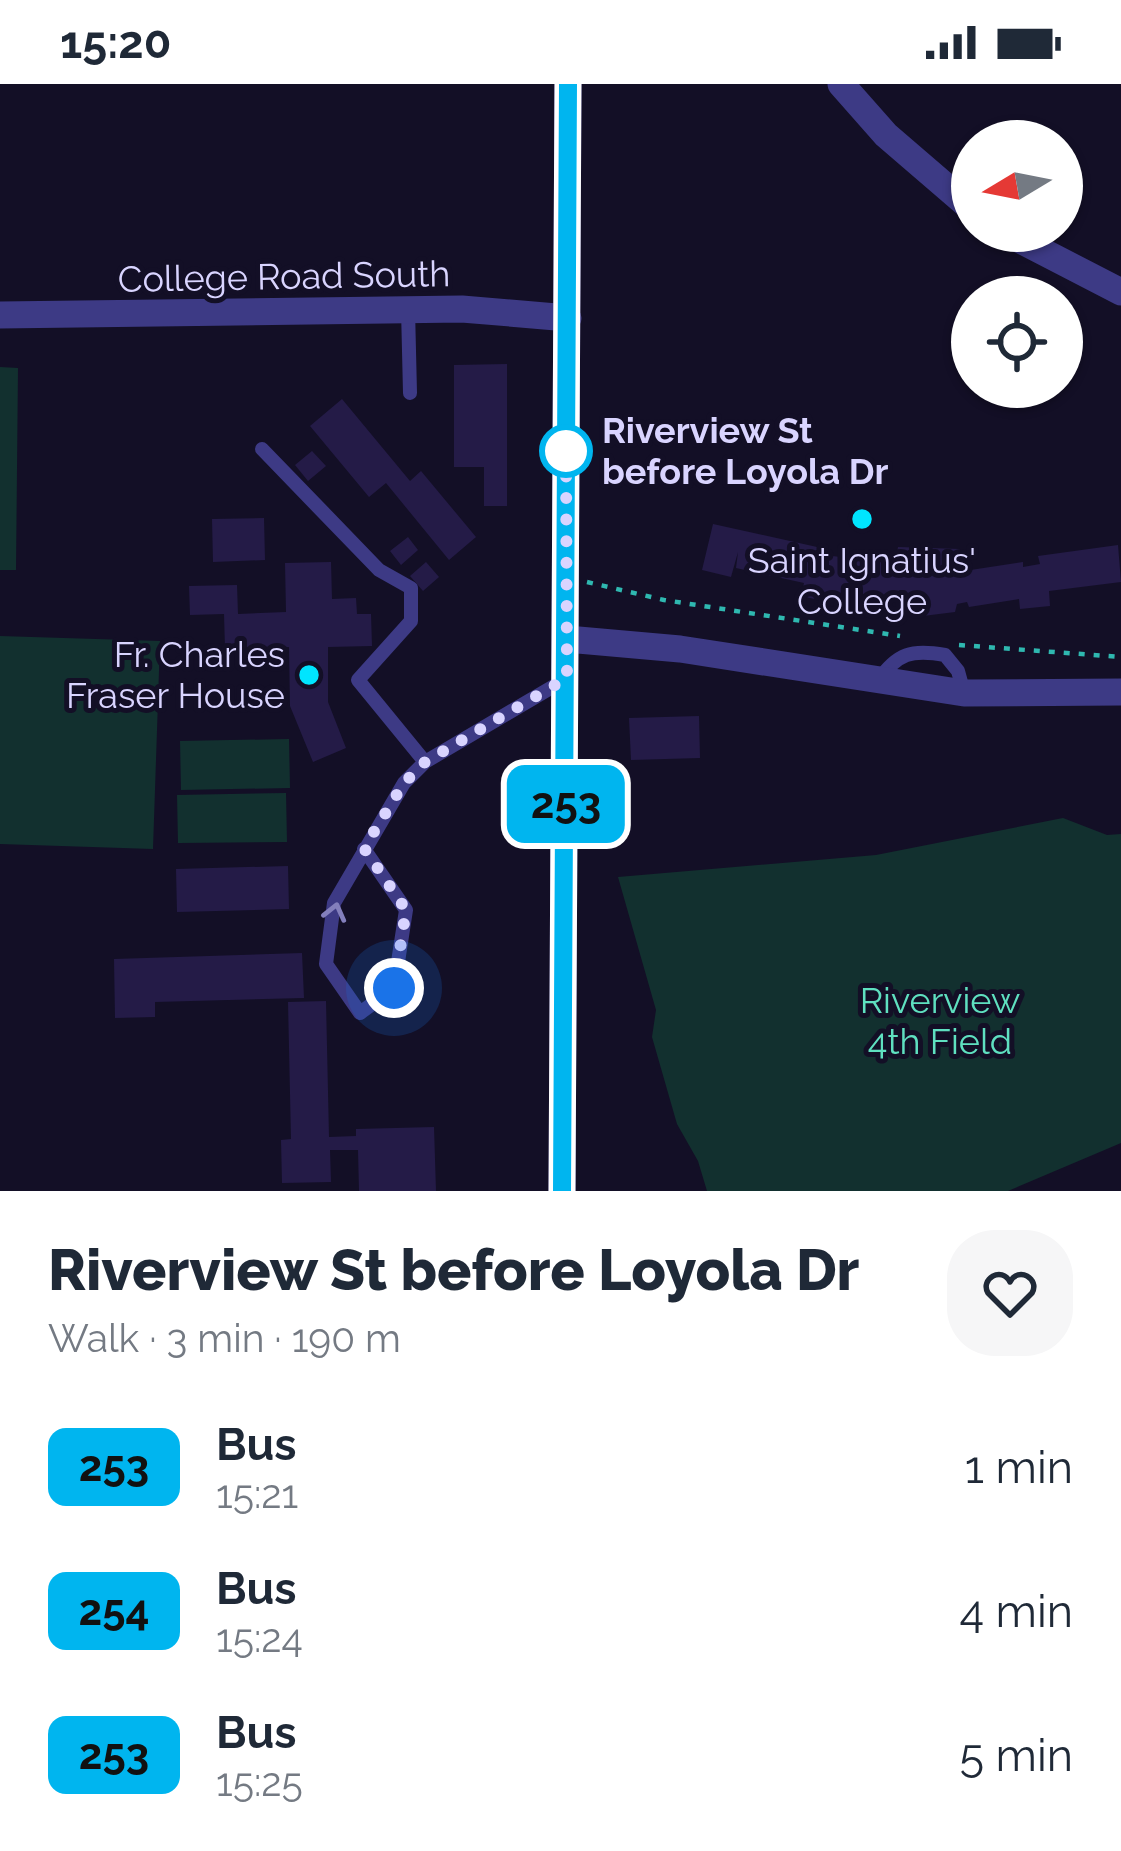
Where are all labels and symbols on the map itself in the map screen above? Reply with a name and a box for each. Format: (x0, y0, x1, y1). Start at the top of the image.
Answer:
north arrow (951, 120, 1083, 252)
street label: College Road South (117, 252, 451, 300)
place label: Riverview St before Loyola Dr (602, 409, 888, 492)
marker: Riverview St before Loyola Dr (541, 426, 591, 476)
marker: Saint Ignatius' College (849, 506, 875, 532)
place label: Saint Ignatius' College (748, 539, 976, 622)
place label: Fr. Charles Fraser House (66, 633, 285, 716)
marker: Fr. Charles Fraser House (296, 662, 322, 688)
line badge: 253 (497, 765, 635, 843)
one-way arrow (321, 902, 346, 923)
your location (364, 958, 424, 1018)
park label: Riverview 4th Field (860, 979, 1020, 1062)

